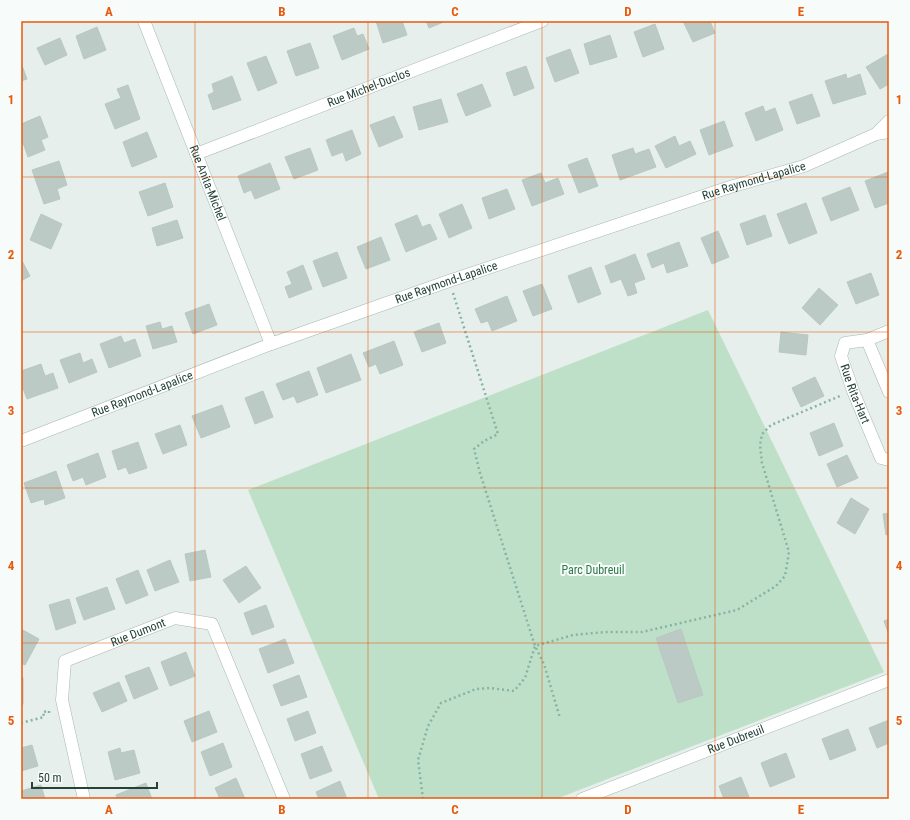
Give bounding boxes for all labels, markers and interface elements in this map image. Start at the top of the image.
text: A [105,4,113,19]
text: B [278,4,286,19]
text: C [451,4,459,19]
text: D [624,4,632,19]
text: E [798,4,805,19]
street label: Rue Michel-Duclos [325,65,412,110]
text: 1 [8,92,14,107]
text: 1 [896,92,902,107]
street label: Rue Anita-Michel [187,143,229,223]
street label: Rue Raymond-Lapalice [700,159,808,203]
text: 2 [8,247,15,262]
text: 2 [896,247,903,262]
street label: Rue Raymond-Lapalice [393,258,500,306]
street label: Rue Rita-Hart [837,362,873,426]
street label: Rue Raymond-Lapalice [90,368,195,420]
text: 3 [8,403,14,418]
text: 3 [896,403,902,418]
text: 4 [8,558,15,573]
text: 4 [896,558,903,573]
park label: Parc Dubreuil [561,563,625,577]
street label: Rue Dumont [109,615,168,649]
text: 5 [8,713,15,728]
text: 5 [896,713,903,728]
street label: Rue Dubreuil [705,722,766,757]
scale bar [32,764,157,790]
text: 50 m [38,771,62,785]
text: A [105,802,113,817]
text: B [278,802,286,817]
text: C [451,802,459,817]
text: D [624,802,632,817]
text: E [798,802,805,817]

